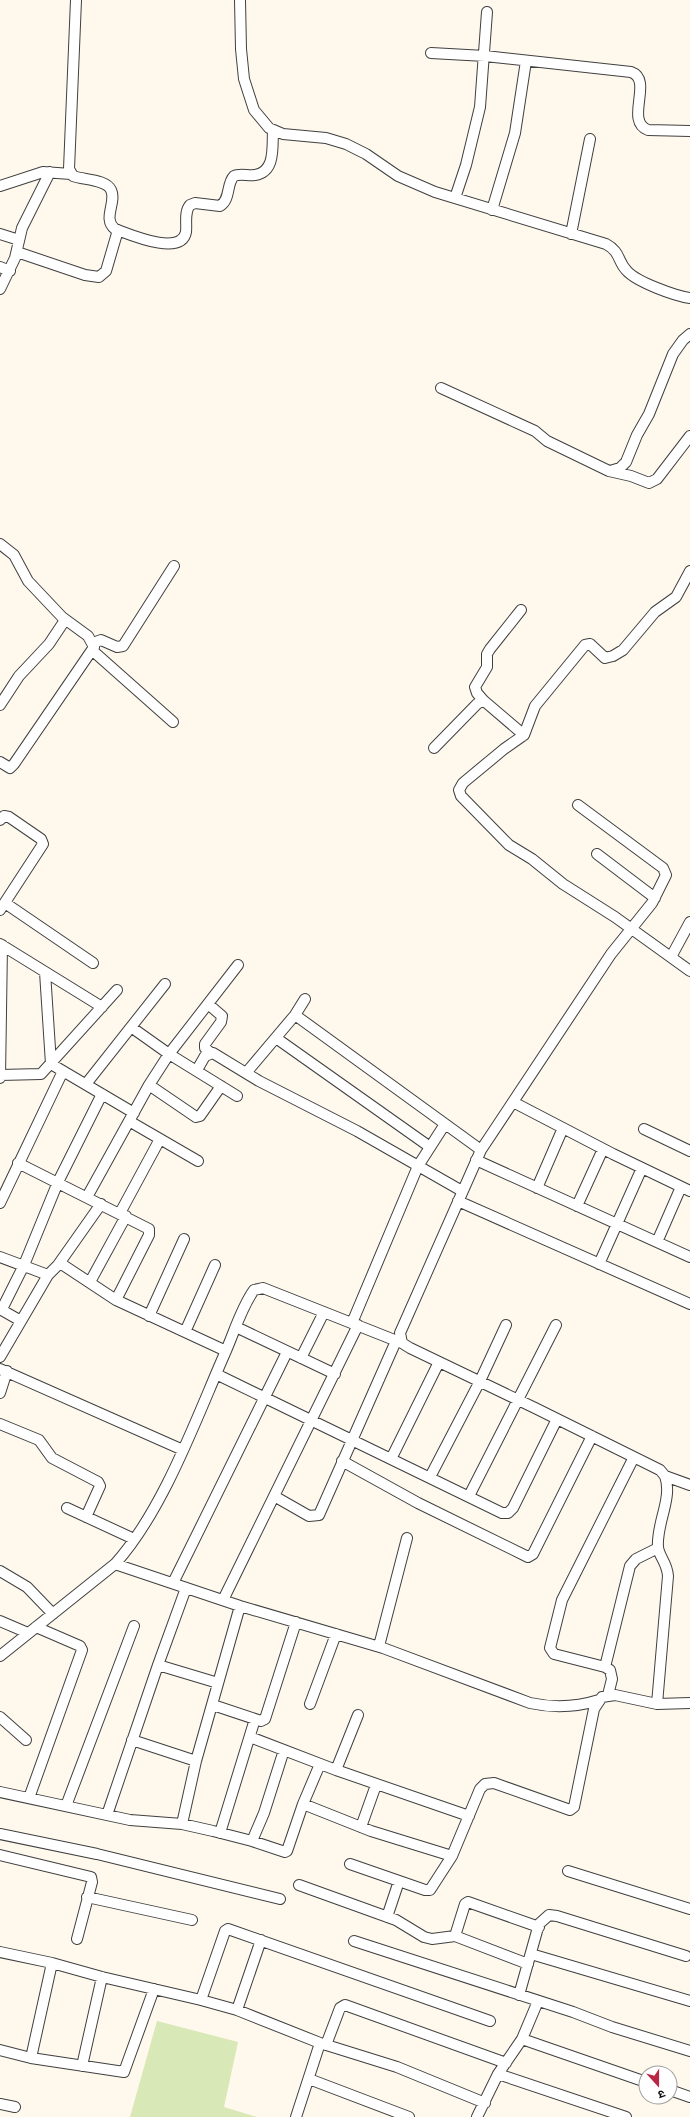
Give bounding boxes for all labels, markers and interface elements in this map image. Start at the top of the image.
north arrow [638,2065,678,2105]
text: उ [656,2087,667,2102]

